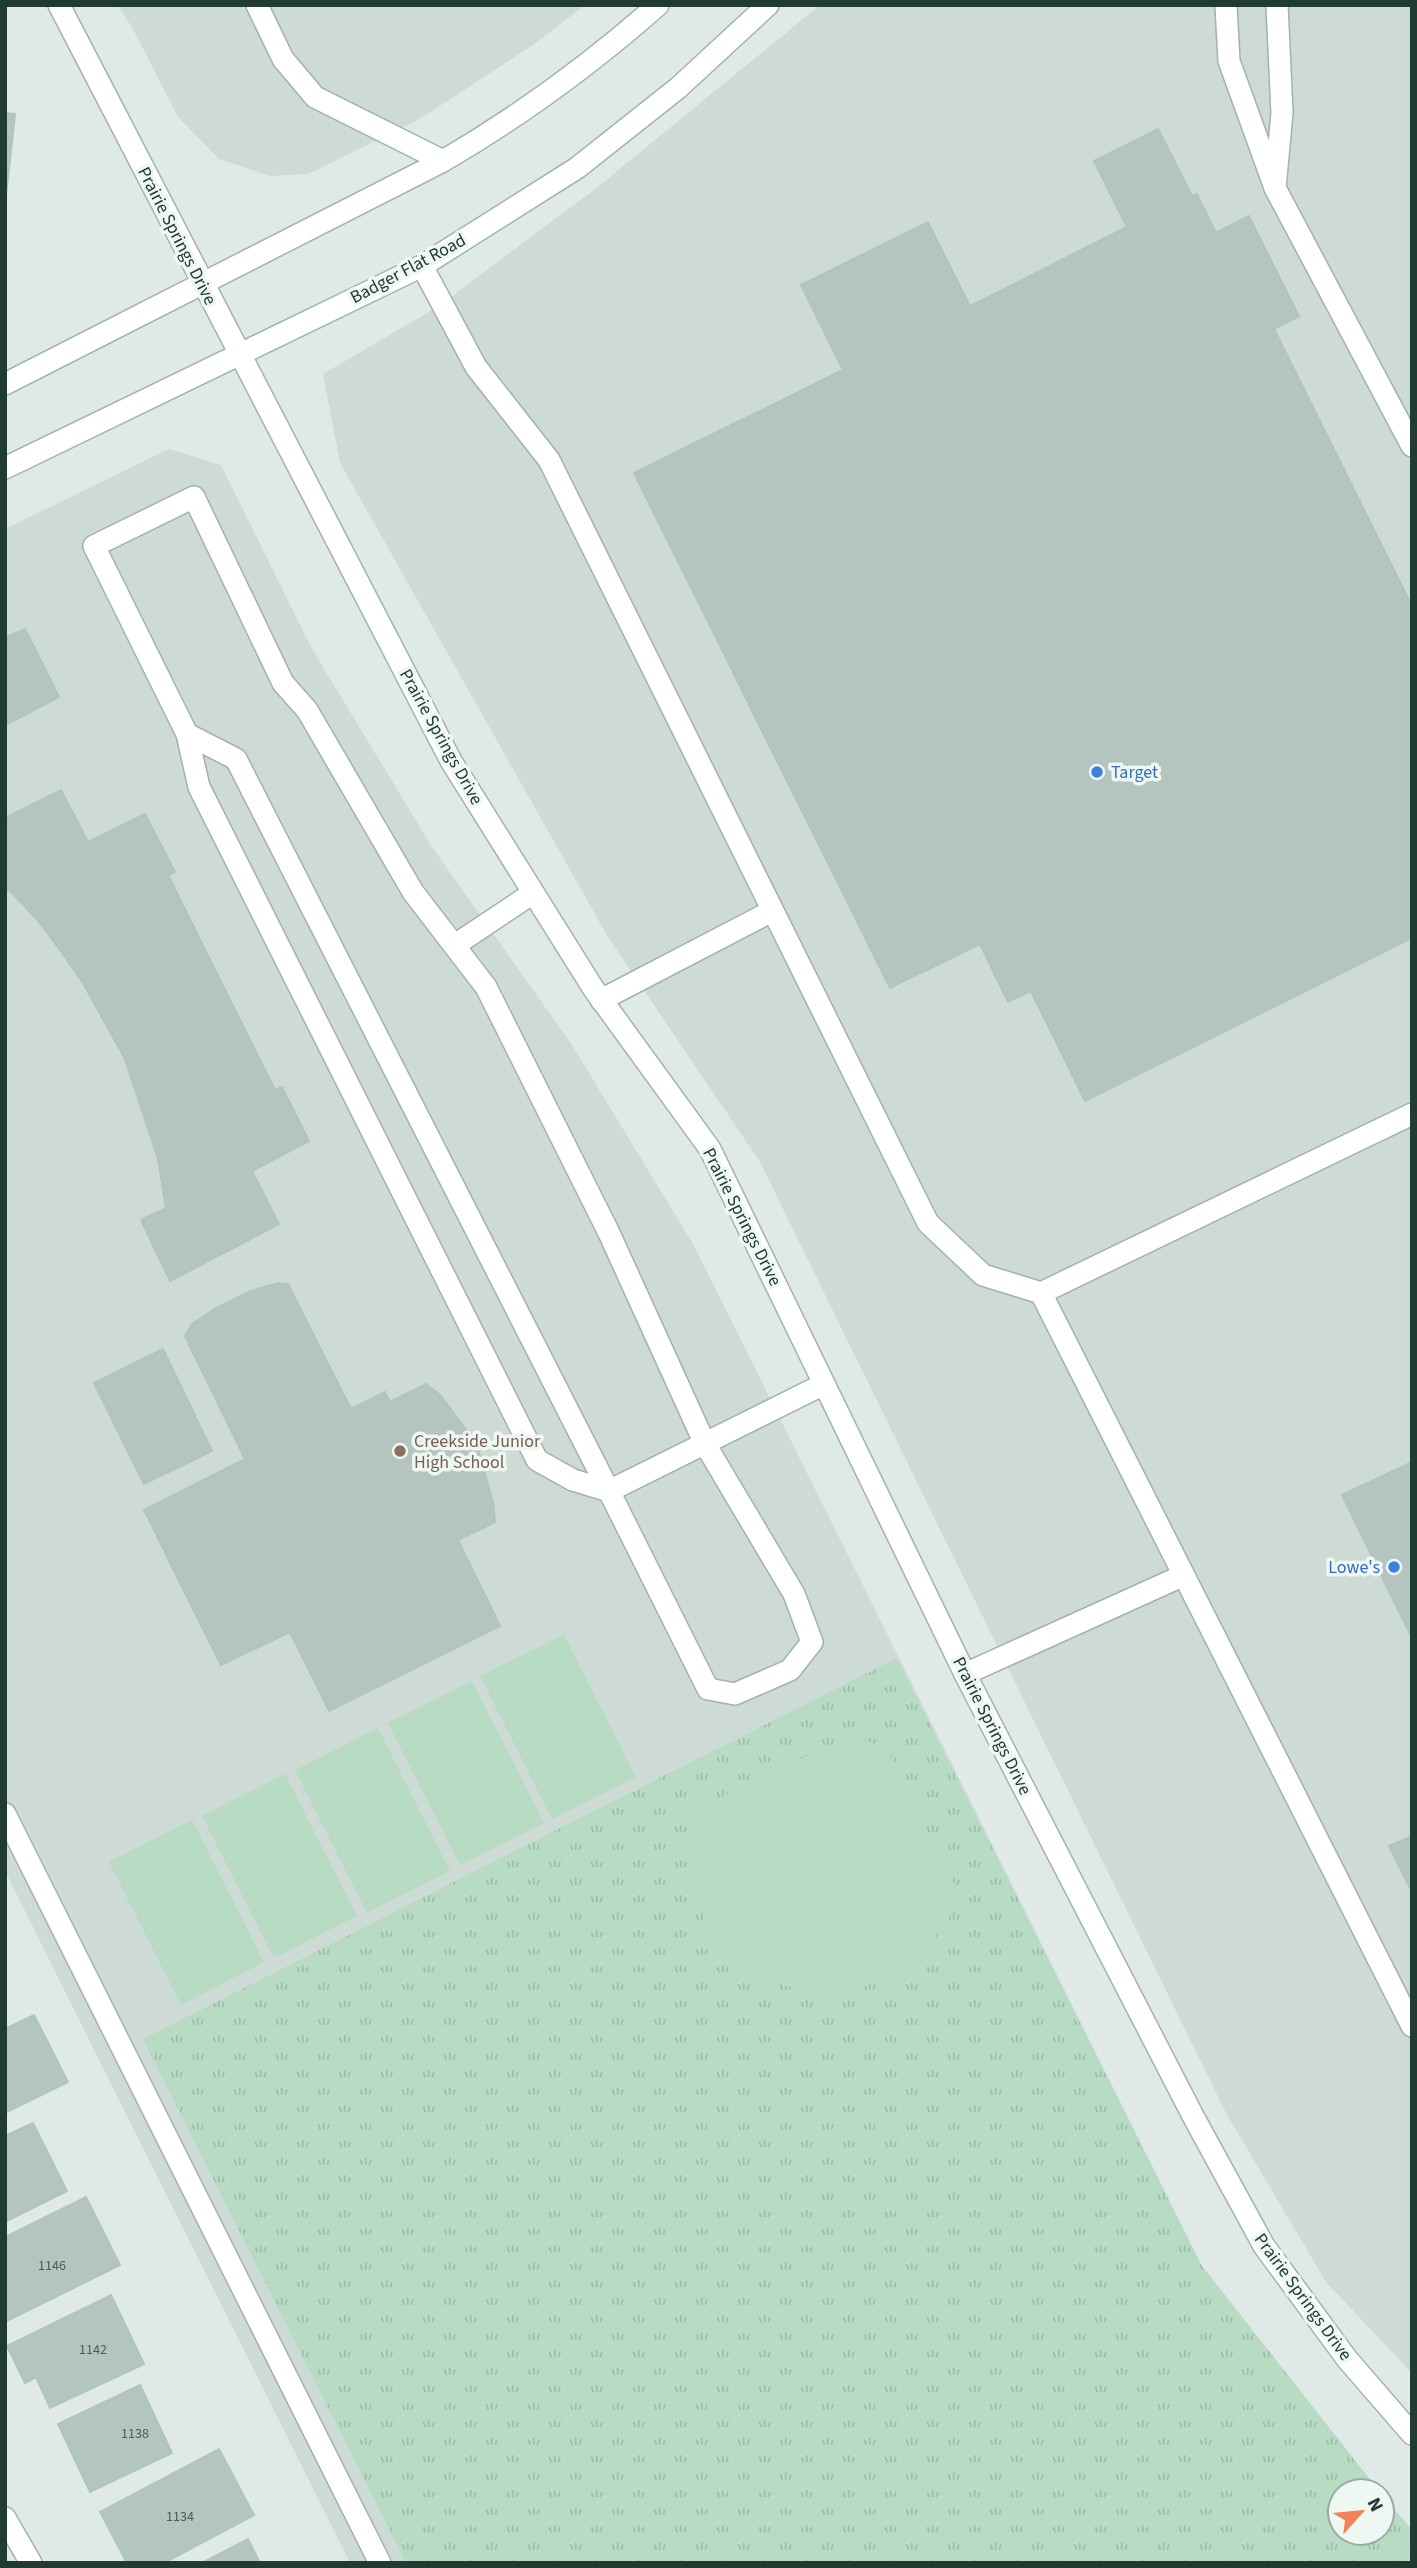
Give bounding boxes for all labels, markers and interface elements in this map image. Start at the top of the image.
street label: Prairie Springs Drive [131,163,223,309]
street label: Badger Flat Road [346,228,470,310]
street label: Prairie Springs Drive [393,664,489,810]
place label: Target [1111,760,1158,785]
marker: Target [1089,764,1105,780]
street label: Prairie Springs Drive [696,1144,788,1290]
place label: Creekside Junior High School [414,1429,541,1475]
marker: Creekside Junior High School [392,1443,408,1459]
place label: Lowe's [1328,1555,1380,1580]
marker: Lowe's [1386,1559,1402,1575]
street label: Prairie Springs Drive [946,1653,1038,1799]
street label: Prairie Springs Drive [1248,2228,1358,2366]
house number: 1146 [38,2256,66,2276]
house number: 1142 [79,2340,107,2360]
house number: 1138 [121,2424,149,2444]
north arrow [1326,2477,1396,2547]
text: N [1360,2493,1390,2517]
house number: 1134 [166,2507,194,2527]

